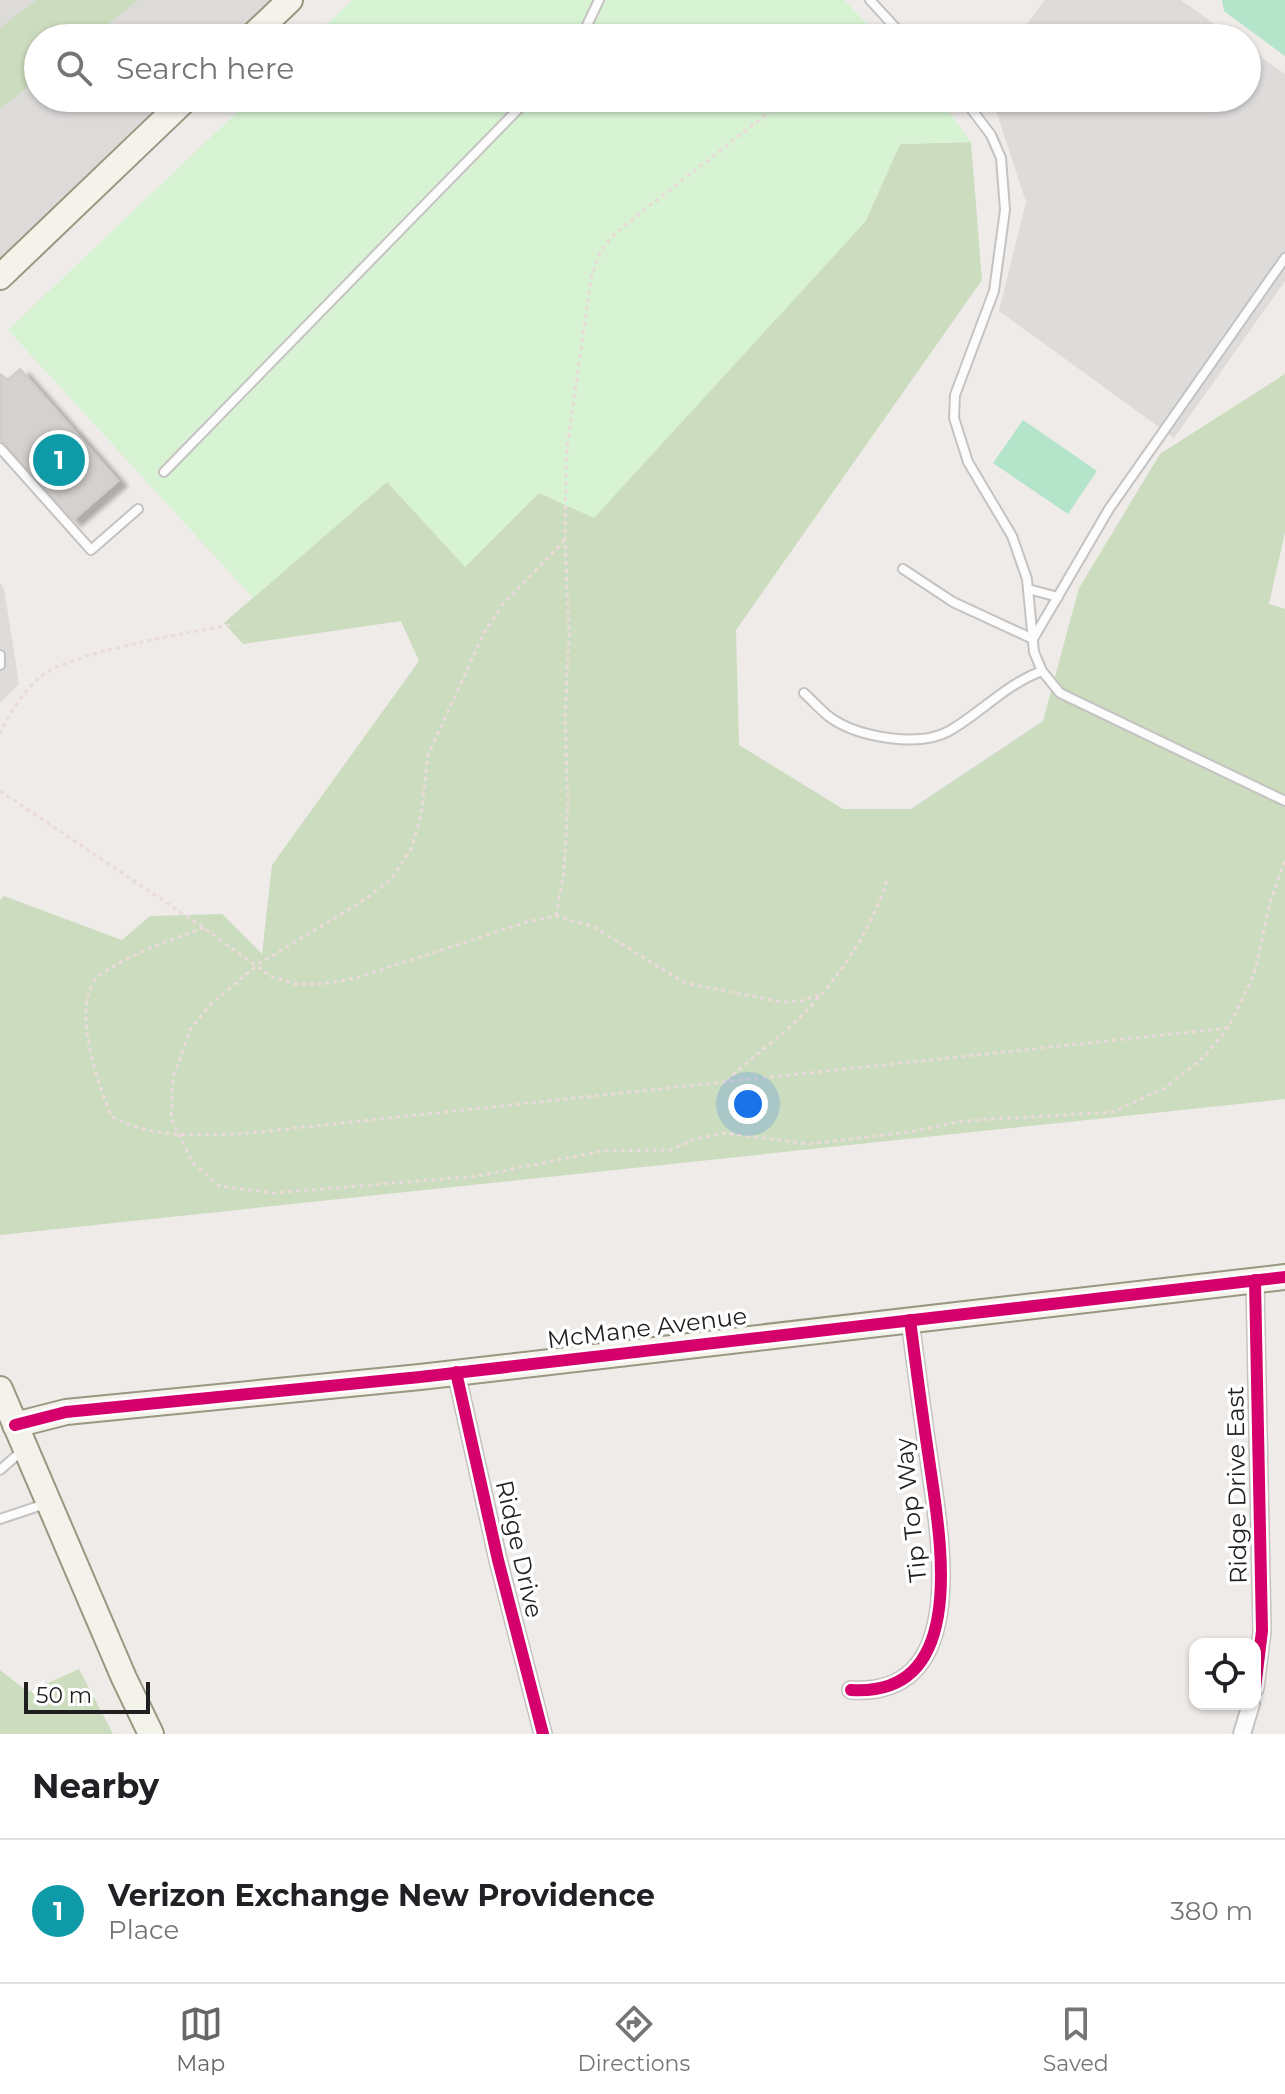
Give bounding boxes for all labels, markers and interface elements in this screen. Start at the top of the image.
search box [24,24,1261,112]
icon: search [52,46,96,90]
text: Search here [116,50,294,87]
pin: 1 [33,430,85,490]
your location [728,1084,768,1124]
street label: McMane Avenue [545,1301,749,1354]
street label: Ridge Drive East [1220,1386,1253,1584]
street label: Tip Top Way [889,1436,932,1584]
street label: Ridge Drive [490,1477,549,1620]
map controls [1189,1638,1261,1710]
button: locate [1189,1638,1261,1710]
scale bar [24,1678,150,1714]
text: 50 m [36,1682,92,1709]
text: Nearby [32,1765,159,1807]
text: Verizon Exchange New Providence [108,1877,655,1914]
text: 1 [53,1895,63,1927]
text: 380 m [1170,1895,1253,1927]
text: Place [108,1914,179,1946]
tab: Map [176,2002,225,2077]
tab: Directions [578,2002,690,2077]
tab: Saved [1043,2002,1109,2077]

